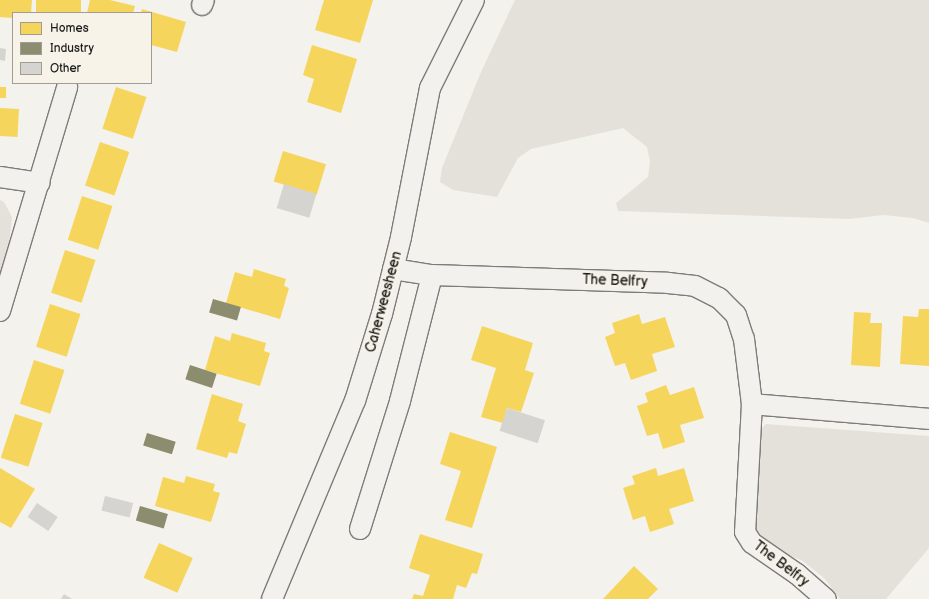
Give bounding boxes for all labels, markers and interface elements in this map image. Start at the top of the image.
legend [12,12,152,84]
text: Homes [50,21,89,36]
text: Industry [50,41,94,56]
text: Other [50,61,81,76]
street label: Caherweesheen [362,250,406,354]
street label: The Belfry [582,271,648,291]
street label: The Belfry [750,538,812,590]

